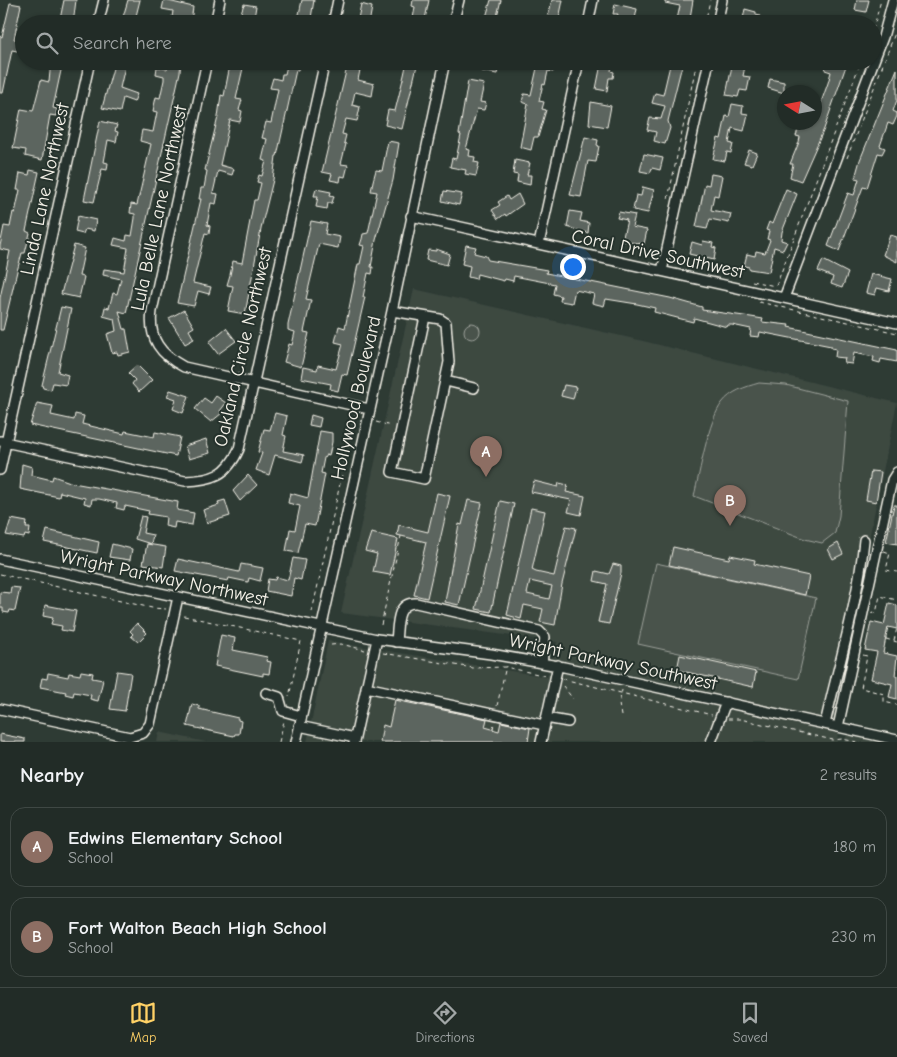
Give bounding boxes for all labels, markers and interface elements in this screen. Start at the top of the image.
search box [15,15,882,70]
icon: search [33,29,61,57]
text: Search here [73,32,172,54]
north arrow [777,85,822,130]
street label: Linda Lane Northwest [16,100,74,277]
street label: Lula Belle Lane Northwest [126,103,192,313]
street label: Coral Drive Southwest [570,225,747,283]
street label: Oakland Circle Northwest [209,245,277,449]
your location [560,254,586,280]
street label: Hollywood Boulevard [326,314,386,482]
pin: A [470,436,502,477]
pin: B [714,485,746,526]
street label: Wright Parkway Northwest [58,545,271,611]
street label: Wright Parkway Southwest [507,629,720,695]
text: Nearby [20,763,84,787]
text: 2 results [820,766,877,784]
text: Edwins Elementary School [68,827,283,849]
text: A [33,838,41,856]
text: 180 m [833,838,876,856]
text: School [68,849,114,867]
text: Fort Walton Beach High School [68,917,327,939]
text: B [32,928,42,946]
text: 230 m [831,928,876,946]
text: School [68,939,114,957]
tab: Map [129,999,157,1046]
tab: Directions [415,999,475,1046]
tab: Saved [733,999,768,1046]

